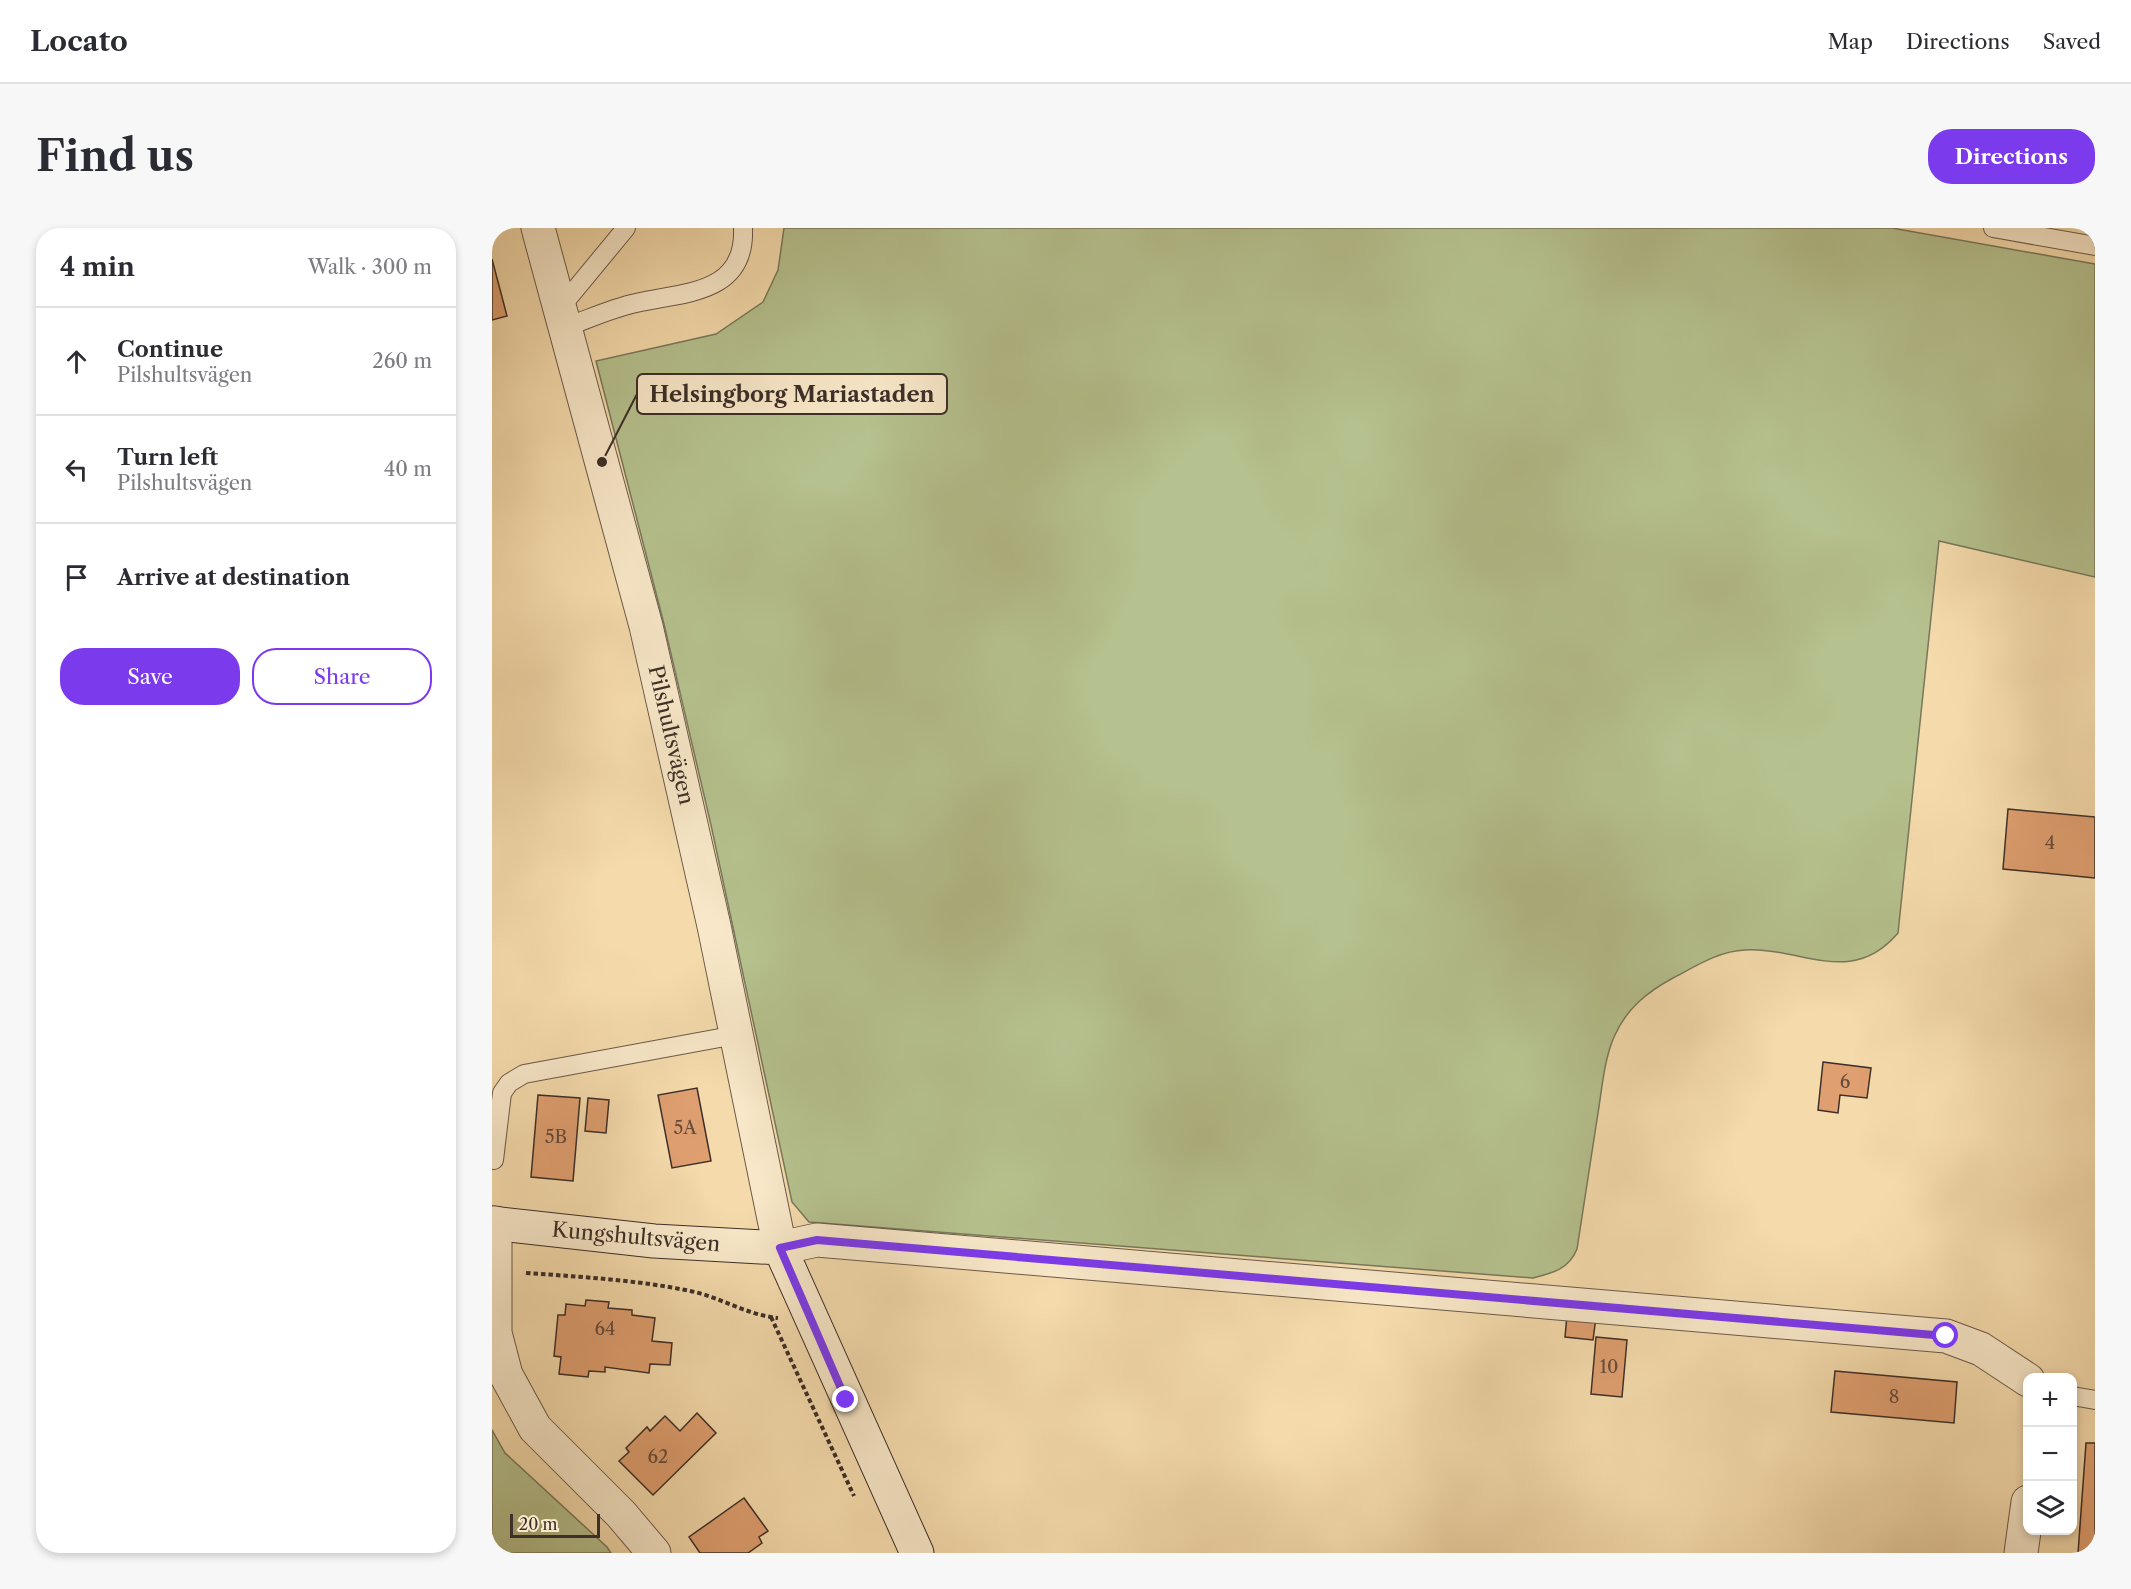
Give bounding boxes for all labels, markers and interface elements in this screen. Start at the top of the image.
text: Locato [30,24,128,58]
text: Map [1828,29,1873,54]
text: Directions [1906,29,2010,54]
text: Saved [2043,29,2101,54]
button: Directions [1928,129,2095,184]
text: Find us [36,130,194,182]
text: 4 min [60,251,135,283]
text: Walk · 300 m [308,255,432,279]
text: Continue [117,336,223,363]
icon: ahead [60,345,93,378]
text: 260 m [372,349,432,373]
text: Pilshultsvägen [117,363,252,387]
callout: Helsingborg Mariastaden [637,374,947,414]
text: Helsingborg Mariastaden [649,381,935,408]
text: Turn left [117,444,218,471]
icon: left [60,453,93,486]
text: 40 m [384,457,432,481]
text: Pilshultsvägen [117,471,252,495]
icon: arrive [60,561,93,594]
text: Arrive at destination [117,564,350,591]
button: Save [60,648,240,705]
button: Share [252,648,432,705]
street label: Pilshultsvägen [643,663,700,807]
house number: 4 [2045,832,2055,854]
house number: 6 [1840,1071,1850,1093]
house number: 5A [673,1117,697,1139]
house number: 5B [545,1126,567,1148]
street label: Kungshultsvägen [551,1217,721,1256]
house number: 64 [595,1318,615,1340]
route start [1932,1322,1958,1348]
house number: 10 [1600,1356,1618,1378]
map controls [2023,1373,2077,1535]
button: + [2023,1373,2077,1427]
route end [832,1386,858,1412]
house number: 8 [1889,1386,1899,1408]
button: − [2023,1427,2077,1481]
house number: 62 [648,1446,668,1468]
button: layers [2023,1481,2077,1535]
scale bar [510,1511,600,1538]
text: 20 m [519,1514,558,1534]

